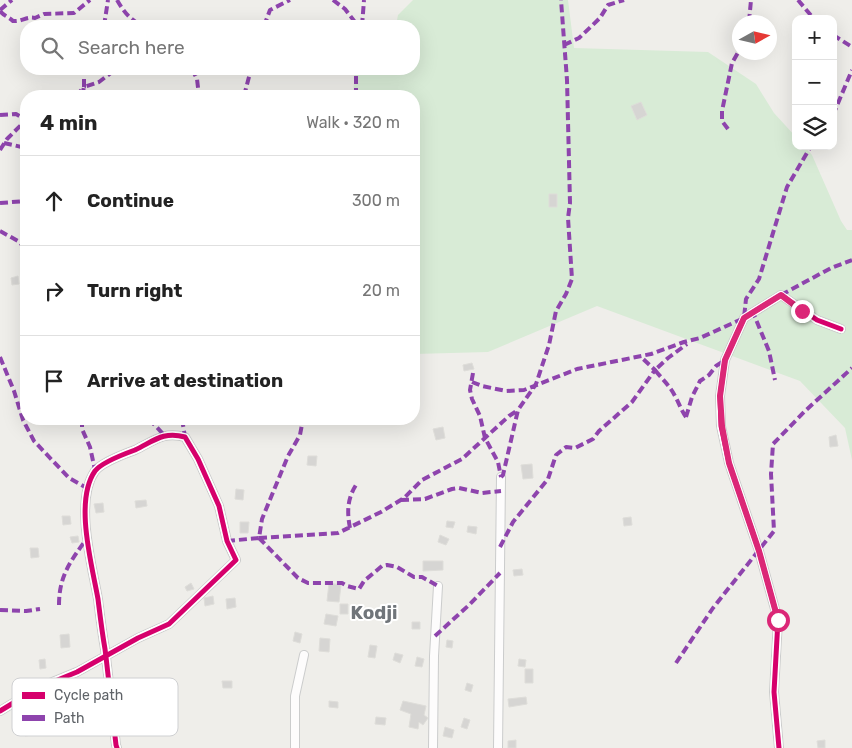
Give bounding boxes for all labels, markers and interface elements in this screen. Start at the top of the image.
north arrow [732,15,777,60]
map controls [792,15,837,150]
button: + [792,15,837,60]
search box [20,20,420,75]
icon: search [38,34,66,62]
text: Search here [78,36,185,59]
button: − [792,60,837,105]
button: layers [792,105,837,150]
text: 4 min [40,110,98,135]
text: Walk · 320 m [306,113,400,132]
icon: ahead [40,187,68,215]
text: Continue [87,189,174,212]
text: 300 m [352,191,400,210]
icon: right [40,277,68,305]
text: Turn right [87,279,182,302]
text: 20 m [362,281,400,300]
route end [791,300,814,323]
icon: arrive [40,367,68,395]
text: Arrive at destination [87,369,283,392]
district label: Kodji [351,601,397,624]
route start [767,609,790,632]
legend [12,678,178,736]
text: Cycle path [54,687,123,704]
text: Path [54,710,85,727]

